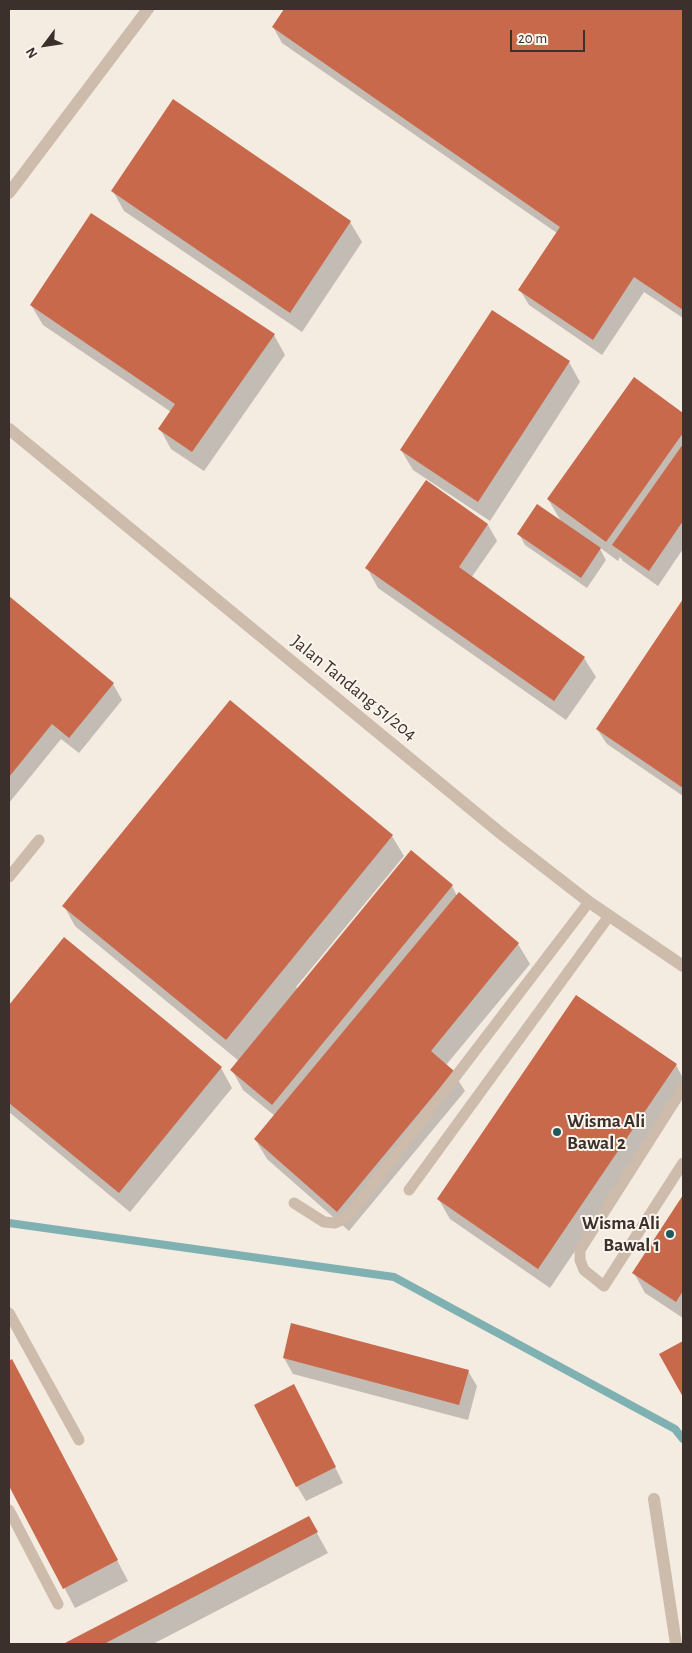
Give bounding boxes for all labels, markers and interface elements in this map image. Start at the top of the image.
north arrow [20,20,70,70]
scale bar [512,20,587,52]
text: 20 m [518,31,547,46]
text: N [24,45,41,61]
street label: Jalan Tandang 51/204 [286,630,422,746]
place label: Wisma Ali Bawal 2 [567,1110,645,1154]
marker: Wisma Ali Bawal 2 [551,1126,563,1138]
place label: Wisma Ali Bawal 1 [582,1212,660,1256]
marker: Wisma Ali Bawal 1 [664,1228,676,1240]

